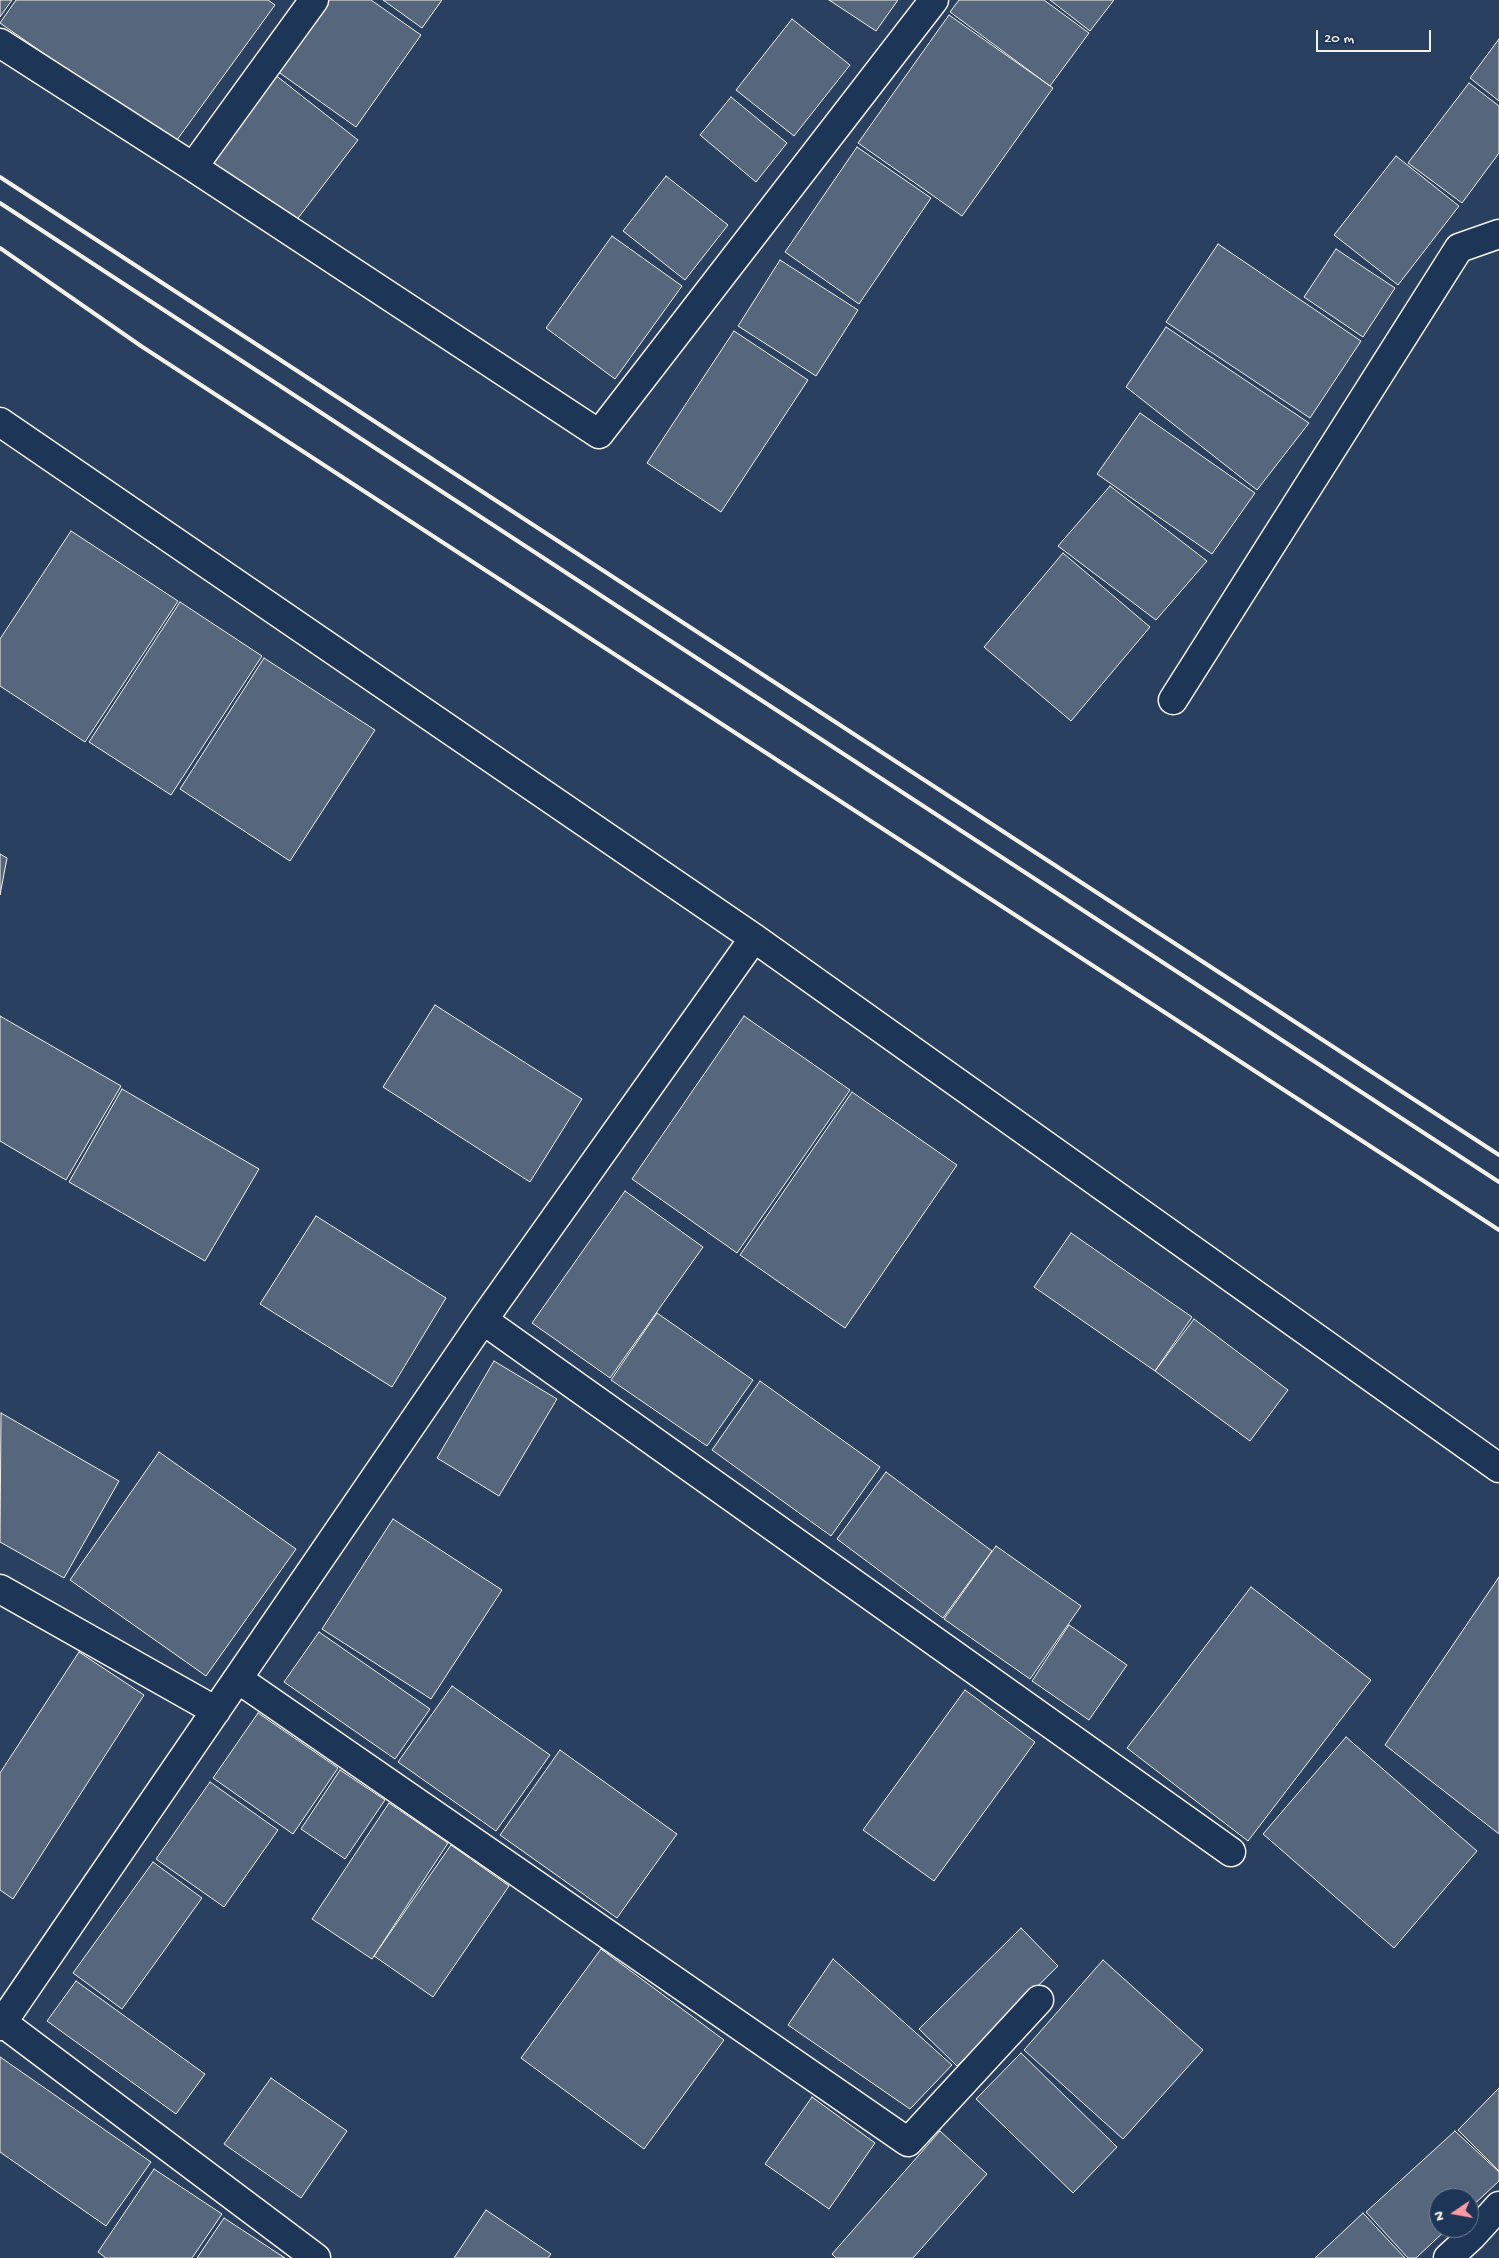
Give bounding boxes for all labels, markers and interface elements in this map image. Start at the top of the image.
scale bar [1319,20,1434,52]
text: 20 m [1324,30,1354,48]
north arrow [1429,2188,1479,2238]
text: N [1431,2210,1449,2222]

